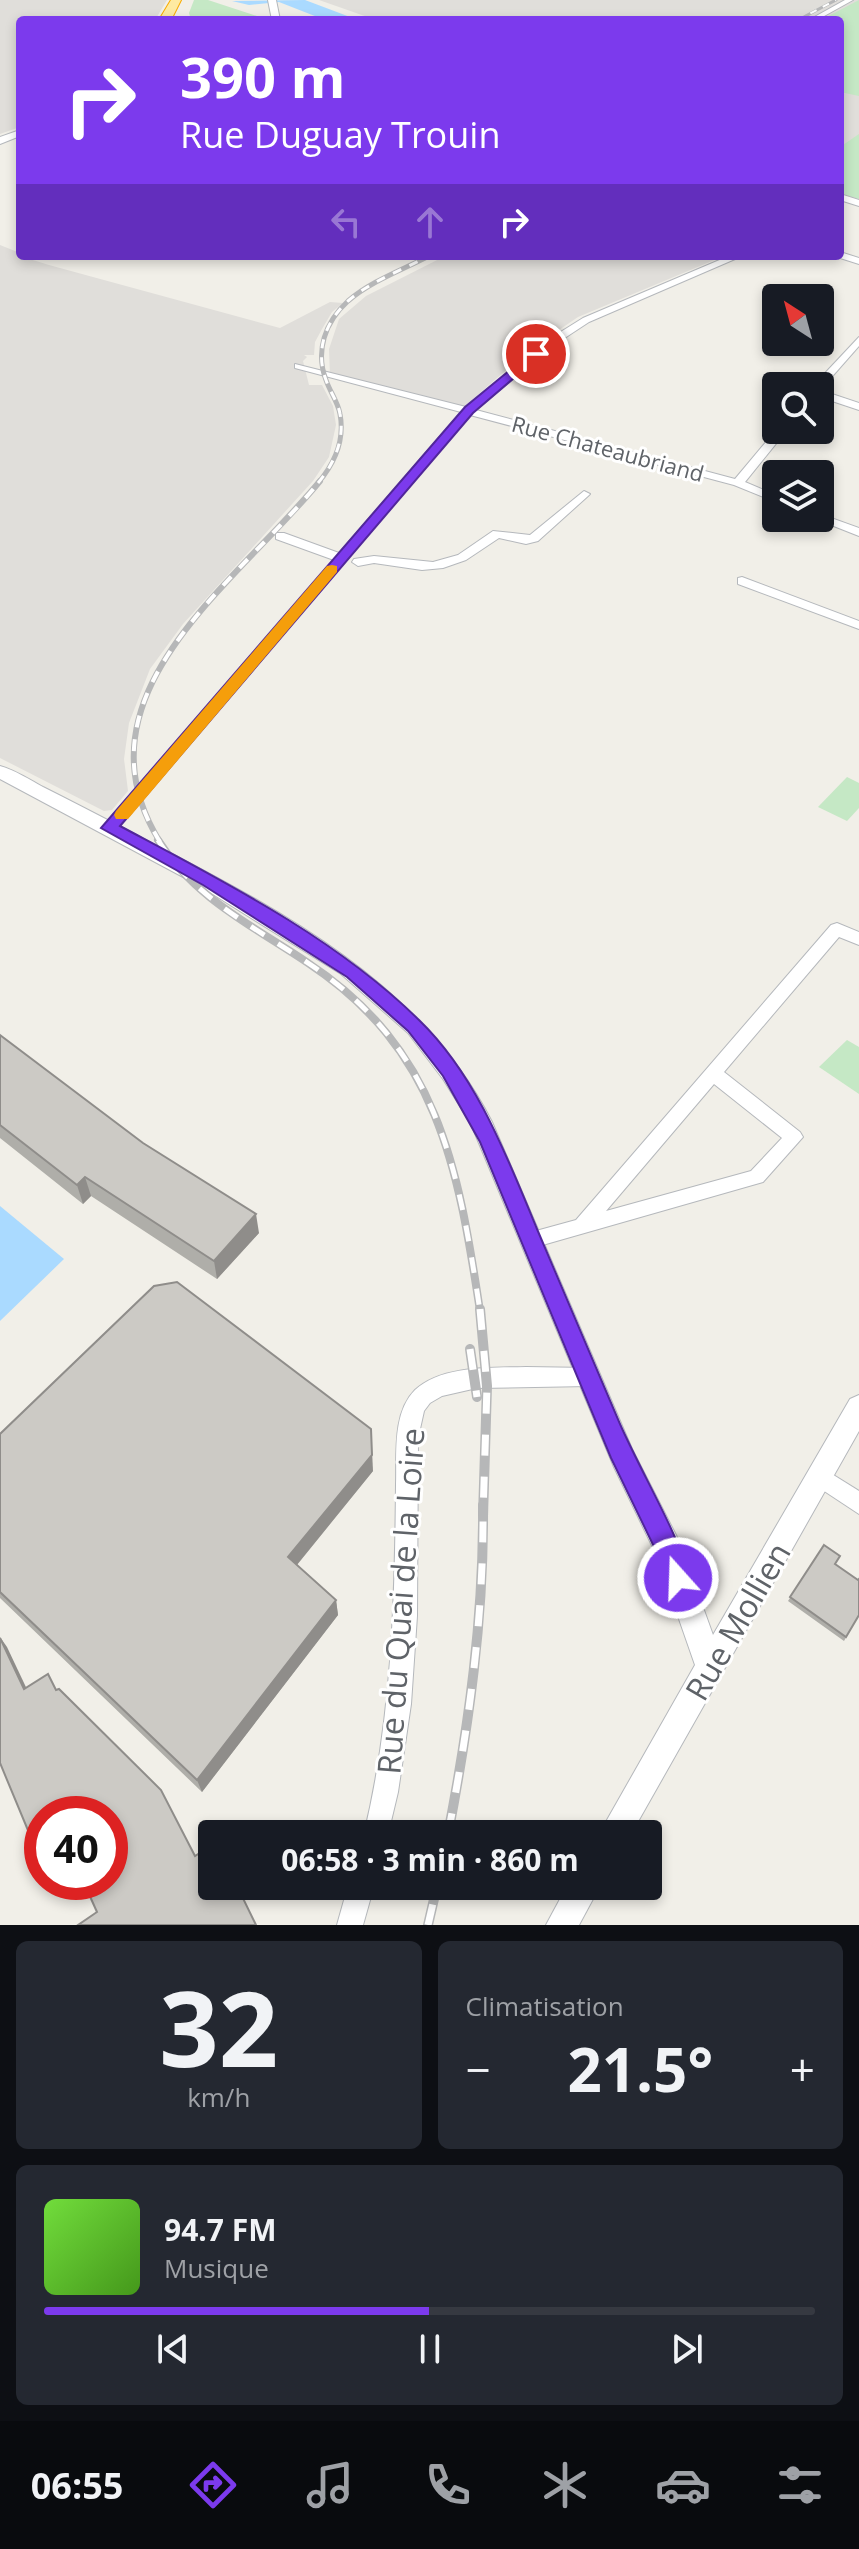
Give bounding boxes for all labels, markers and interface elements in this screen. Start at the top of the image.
text: 390 m [180,38,346,114]
icon: right [48,48,152,152]
text: Rue Duguay Trouin [180,110,501,159]
icon: left [324,200,368,244]
icon: ahead [408,200,452,244]
icon: right [492,200,536,244]
north arrow [762,284,834,356]
map controls [762,284,834,532]
pin [502,320,570,388]
icon: arrive [514,332,558,376]
button: search [762,372,834,444]
street label: Rue Chateaubriand [509,408,707,488]
button: layers [762,460,834,532]
street label: Rue du Quai de la Loire [366,1426,434,1776]
street label: Rue Mollien [675,1534,799,1708]
position arrow [636,1536,720,1620]
speed limit sign: 40 [24,1796,128,1900]
text: 06:58 · 3 min · 860 m [281,1839,579,1880]
text: 32 [159,1956,278,2097]
text: Climatisation [466,1988,624,2024]
text: 21.5° [567,2028,713,2110]
text: − [466,2039,491,2099]
text: + [790,2039,815,2099]
text: km/h [187,2079,250,2115]
text: 94.7 FM [164,2209,277,2250]
text: Musique [164,2250,269,2286]
icon: previous [151,2327,195,2371]
icon: pause [408,2327,452,2371]
icon: next [665,2327,709,2371]
icon: directions [185,2457,241,2513]
icon: music [302,2457,358,2513]
icon: phone [420,2457,476,2513]
icon: climate [537,2457,593,2513]
icon: car [655,2457,711,2513]
icon: filters [772,2457,828,2513]
text: 06:55 [31,2461,123,2510]

